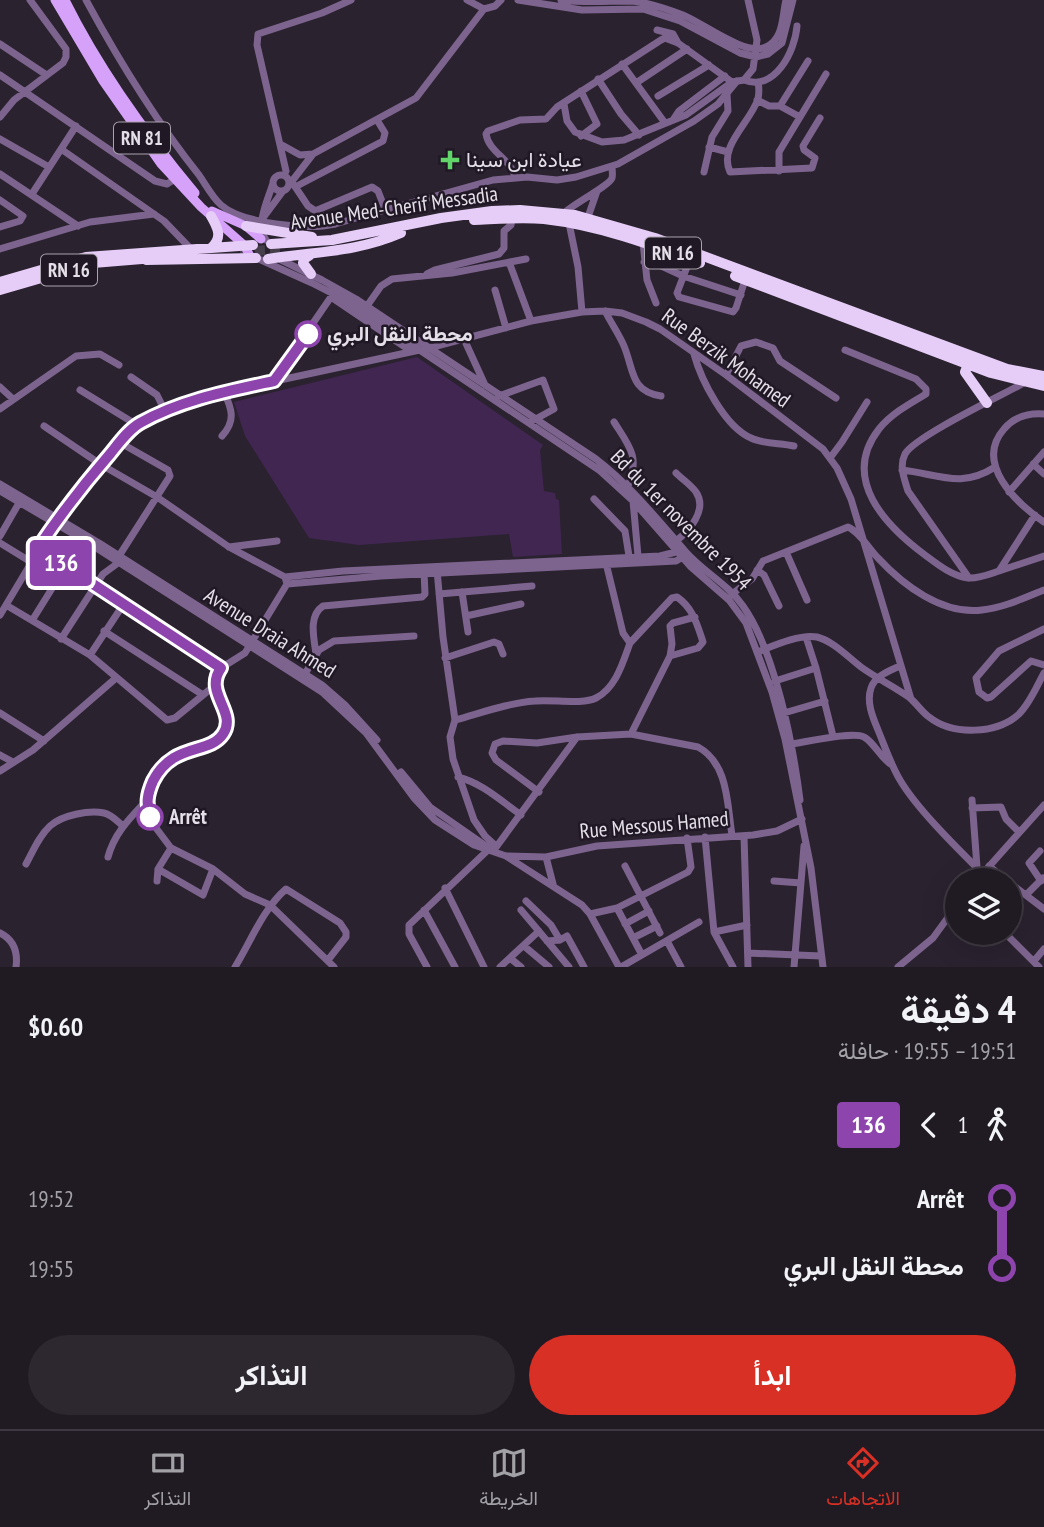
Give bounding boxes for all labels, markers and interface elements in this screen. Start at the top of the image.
road number: RN 81 [114,122,170,154]
place label: عيادة ابن سينا [466,146,582,173]
marker: عيادة ابن سينا [440,150,460,170]
street label: Avenue Med-Cherif Messadia [288,180,499,235]
road number: RN 16 [645,238,701,268]
road number: RN 16 [41,254,97,286]
street label: Rue Berzik Mohamed [657,302,796,413]
place label: محطة النقل البري [327,320,473,351]
marker: محطة النقل البري [295,321,321,347]
street label: Bd du 1er novembre 1954 [605,443,758,596]
line badge: 136 [21,540,101,586]
text: 136 [44,547,78,578]
street label: Avenue Draia Ahmed [199,581,341,684]
place label: Arrêt [168,803,207,830]
marker: Arrêt [137,804,163,830]
street label: Rue Messous Hamed [578,805,730,844]
map controls [945,868,1022,945]
button: layers [945,868,1022,945]
text: 4 دقيقة [900,984,1016,1033]
text: $0.60 [28,1010,83,1043]
text: 19:51 – 19:55 · حافلة [838,1036,1016,1065]
icon: back [910,1106,948,1144]
icon: walk [978,1106,1016,1144]
text: 136 [851,1109,886,1140]
text: 1 [958,1110,968,1139]
text: Arrêt [917,1182,964,1215]
text: 19:52 [28,1184,74,1213]
text: محطة النقل البري [784,1249,964,1282]
text: 19:55 [28,1254,74,1283]
button: التذاكر [28,1335,515,1415]
button: ابدأ [529,1335,1016,1415]
tab: التذاكر [144,1444,191,1515]
tab: الخريطة [479,1444,538,1515]
tab: الاتجاهات [826,1444,900,1515]

